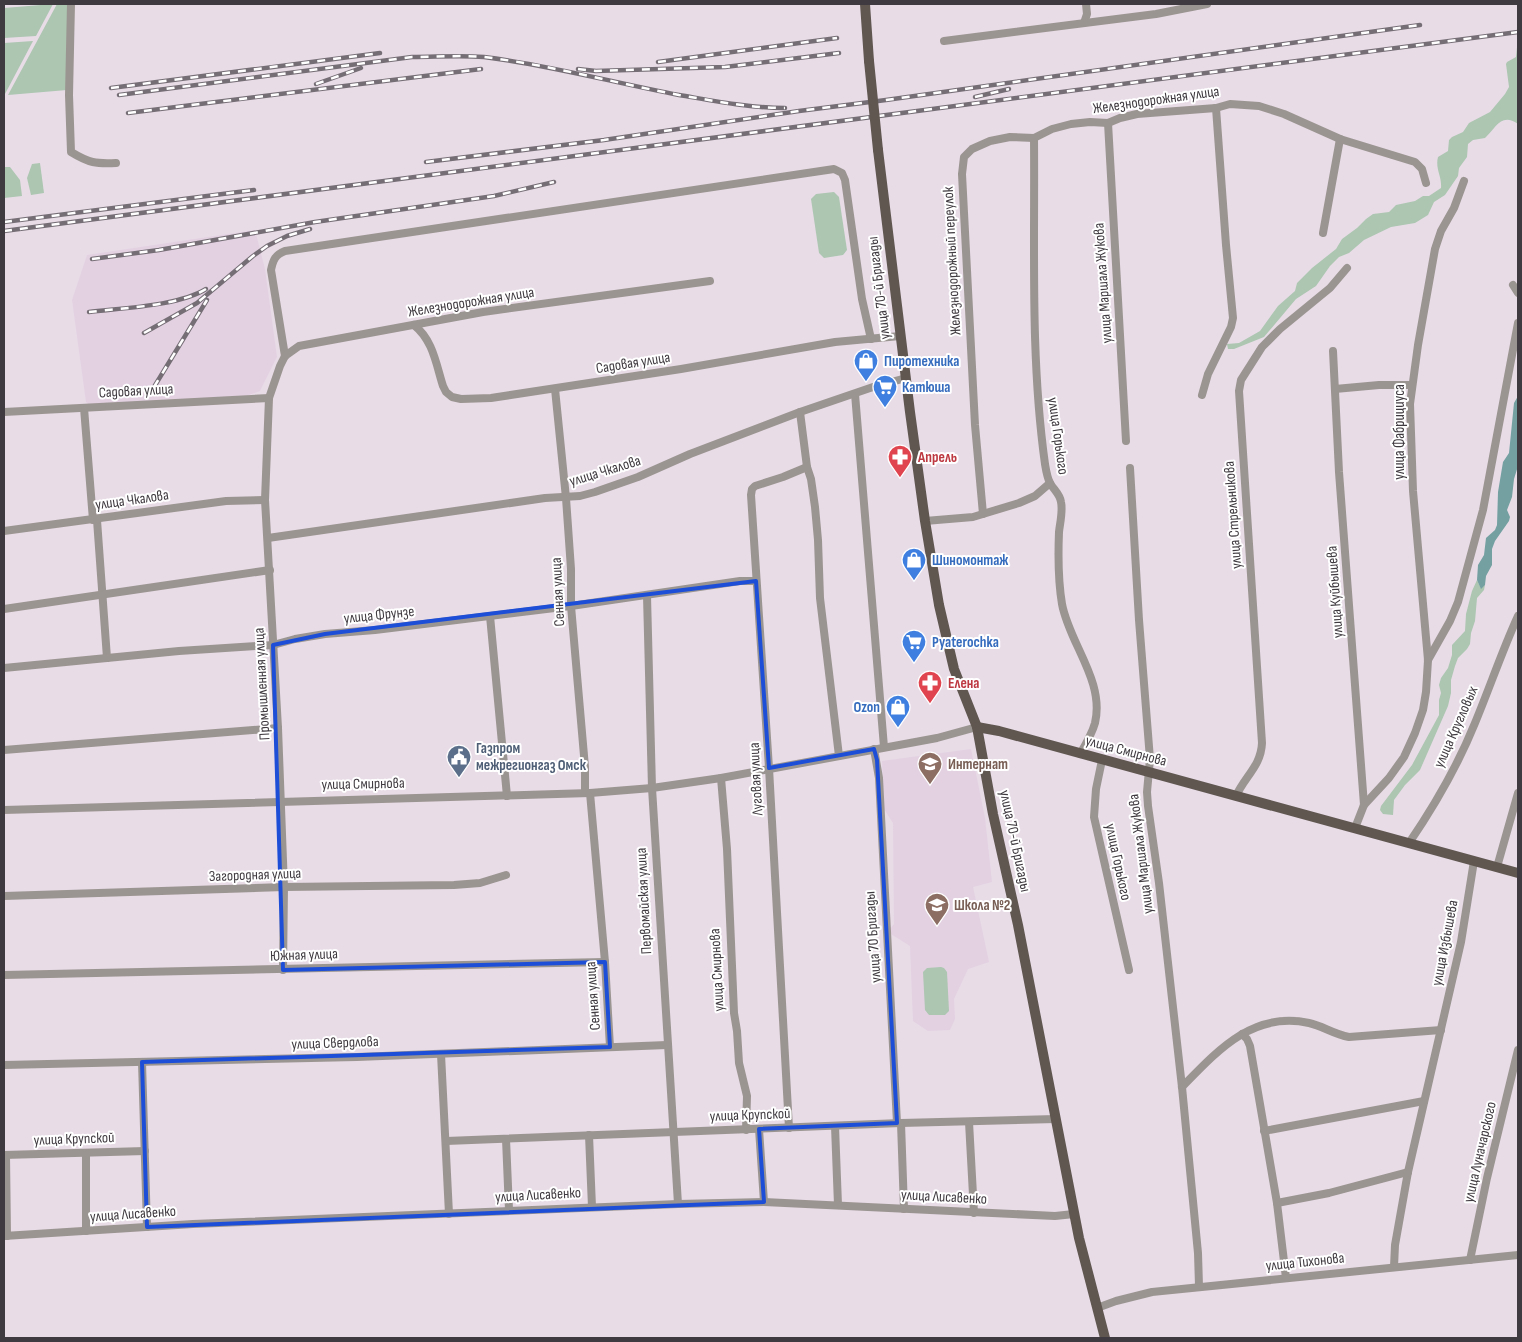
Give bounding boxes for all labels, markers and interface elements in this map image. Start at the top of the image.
street label: Железнодорожная улица [1092,82,1221,118]
street label: Железнодорожный переулок [939,186,965,336]
street label: улица Маршала Жукова [1089,222,1117,344]
street label: улица 70-й Бригады [863,235,895,341]
street label: Железнодорожная улица [407,283,536,321]
street label: Садовая улица [595,348,672,378]
shop icon: Пиротехника [853,348,879,382]
place label: Пиротехника [884,352,959,371]
supermarket icon: Катюша [872,374,898,408]
place label: Катюша [902,378,950,397]
street label: Садовая улица [98,380,174,402]
street label: улица Фабрициуса [1390,384,1409,480]
street label: улица Горького [1043,396,1073,476]
pharmacy icon: Апрель [887,444,913,478]
place label: Апрель [917,448,957,467]
street label: улица Чкалова [567,451,643,491]
street label: улица Стрельникова [1220,460,1246,570]
street label: улица Чкалова [94,485,170,515]
street label: улица Куйбышева [1322,545,1348,639]
shop icon: Шиномонтаж [901,547,927,581]
place label: Шиномонтаж [932,551,1009,570]
street label: Сенная улица [547,557,569,627]
street label: улица Фрунзе [343,602,415,628]
street label: Промышленная улица [250,627,274,741]
supermarket icon: Pyaterochka [901,629,927,663]
place label: Pyaterochka [932,633,999,652]
pharmacy icon: Елена [917,670,943,704]
place label: Елена [948,674,979,693]
street label: улица Кругловых [1430,683,1483,771]
shop icon: Ozon [885,694,911,728]
place label: Ozon [853,698,880,717]
street label: улица Смирнова [1083,731,1169,771]
place label: Газпром межрегионгаз Омск [476,739,587,775]
street label: Луговая улица [745,742,767,817]
public building icon: Газпром межрегионгаз Омск [446,744,472,778]
school or university icon: Интернат [917,751,943,785]
place label: Интернат [948,755,1008,774]
street label: улица Смирнова [321,774,405,794]
street label: улица 70-й Бригады [995,788,1035,894]
street label: улица Маршала Жукова [1124,793,1158,915]
street label: улица Горького [1101,822,1135,902]
street label: Первомайская улица [632,847,656,955]
street label: Загородная улица [209,864,302,886]
street label: улица 70 Бригады [860,891,886,983]
school or university icon: Школа №2 [924,892,950,926]
place label: Школа №2 [954,896,1010,915]
street label: улица Избышева [1427,898,1463,988]
street label: улица Смирнова [705,928,729,1012]
street label: Южная улица [270,944,338,966]
street label: Сенная улица [581,961,605,1031]
street label: улица Свердлова [291,1032,379,1054]
street label: улица Луначарского [1459,1100,1501,1204]
street label: улица Крупской [709,1104,791,1126]
street label: улица Крупской [33,1128,115,1150]
street label: улица Лисавенко [495,1183,581,1207]
street label: улица Лисавенко [901,1185,987,1209]
street label: улица Лисавенко [89,1202,177,1226]
street label: улица Тихонова [1265,1248,1346,1276]

